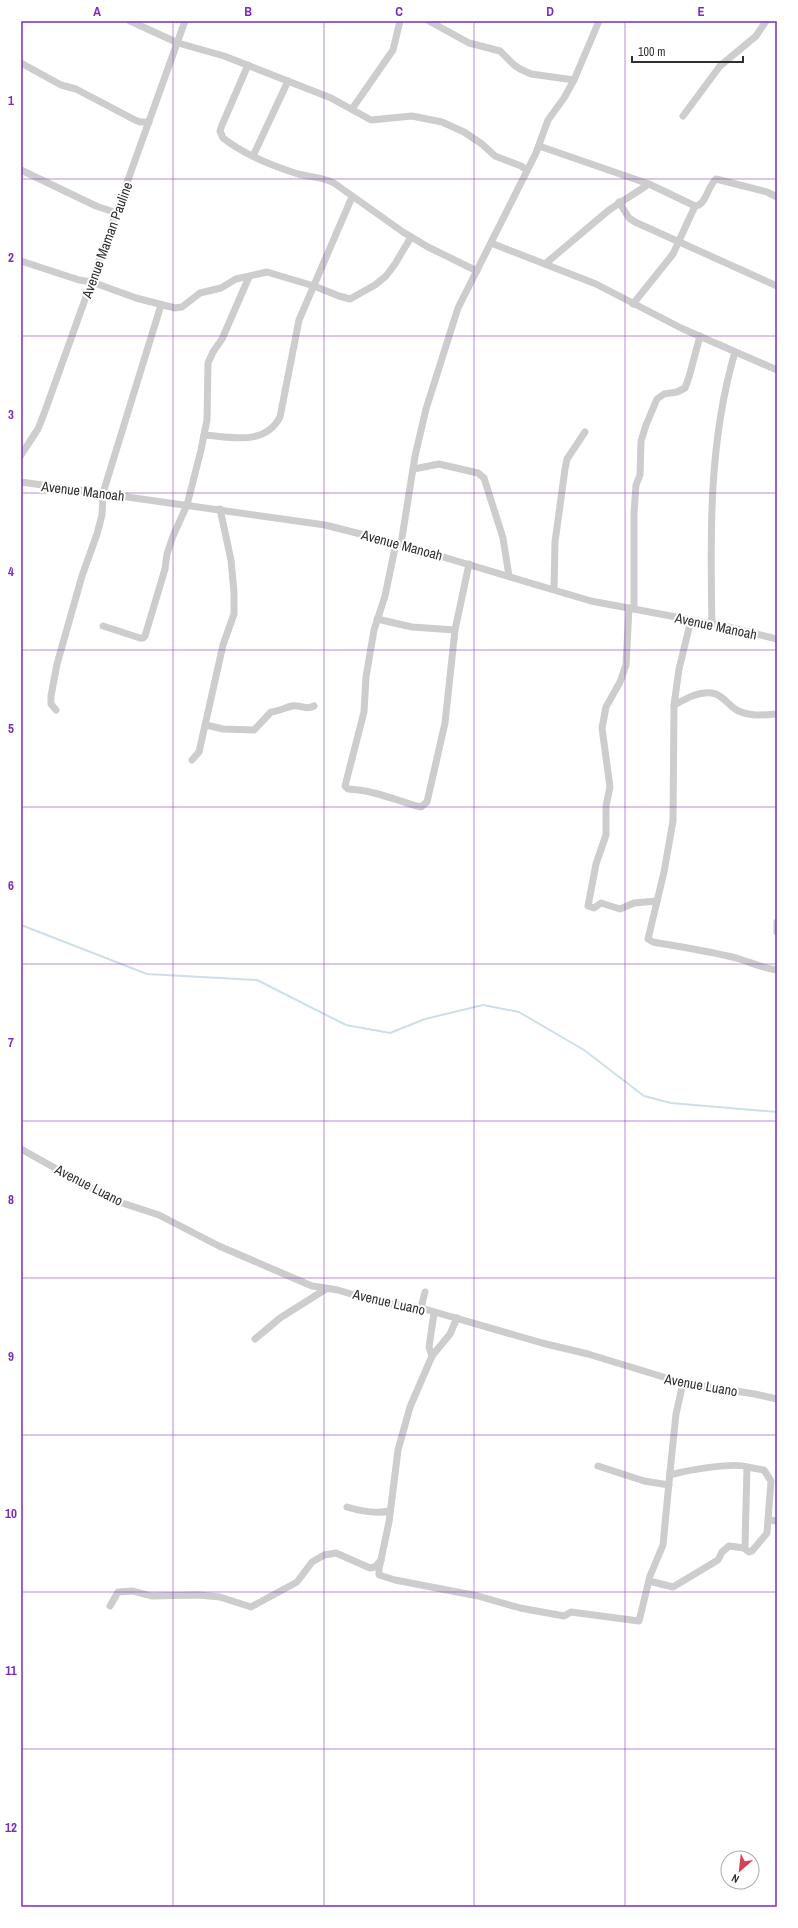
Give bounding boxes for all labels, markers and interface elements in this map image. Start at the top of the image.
text: A [93,3,101,20]
text: B [244,3,252,20]
text: C [395,3,403,20]
text: D [546,3,554,20]
text: E [697,3,705,20]
scale bar [632,38,743,64]
text: 100 m [638,44,665,60]
text: 1 [8,92,14,109]
street label: Avenue Maman Pauline [77,179,136,302]
text: 2 [8,249,14,266]
text: 3 [8,406,14,423]
street label: Avenue Manoah [40,477,125,505]
street label: Avenue Manoah [358,525,445,564]
text: 4 [8,563,14,580]
street label: Avenue Manoah [672,608,759,643]
text: 5 [8,720,14,737]
text: 6 [8,877,14,894]
text: 7 [8,1034,14,1051]
street label: Avenue Luano [51,1160,126,1210]
text: 8 [8,1191,14,1208]
street label: Avenue Luano [350,1285,427,1319]
text: 9 [8,1348,14,1365]
street label: Avenue Luano [662,1370,739,1400]
text: 10 [5,1505,17,1522]
text: 11 [5,1662,17,1679]
text: 12 [5,1819,17,1836]
north arrow [720,1850,760,1890]
text: N [729,1871,741,1887]

